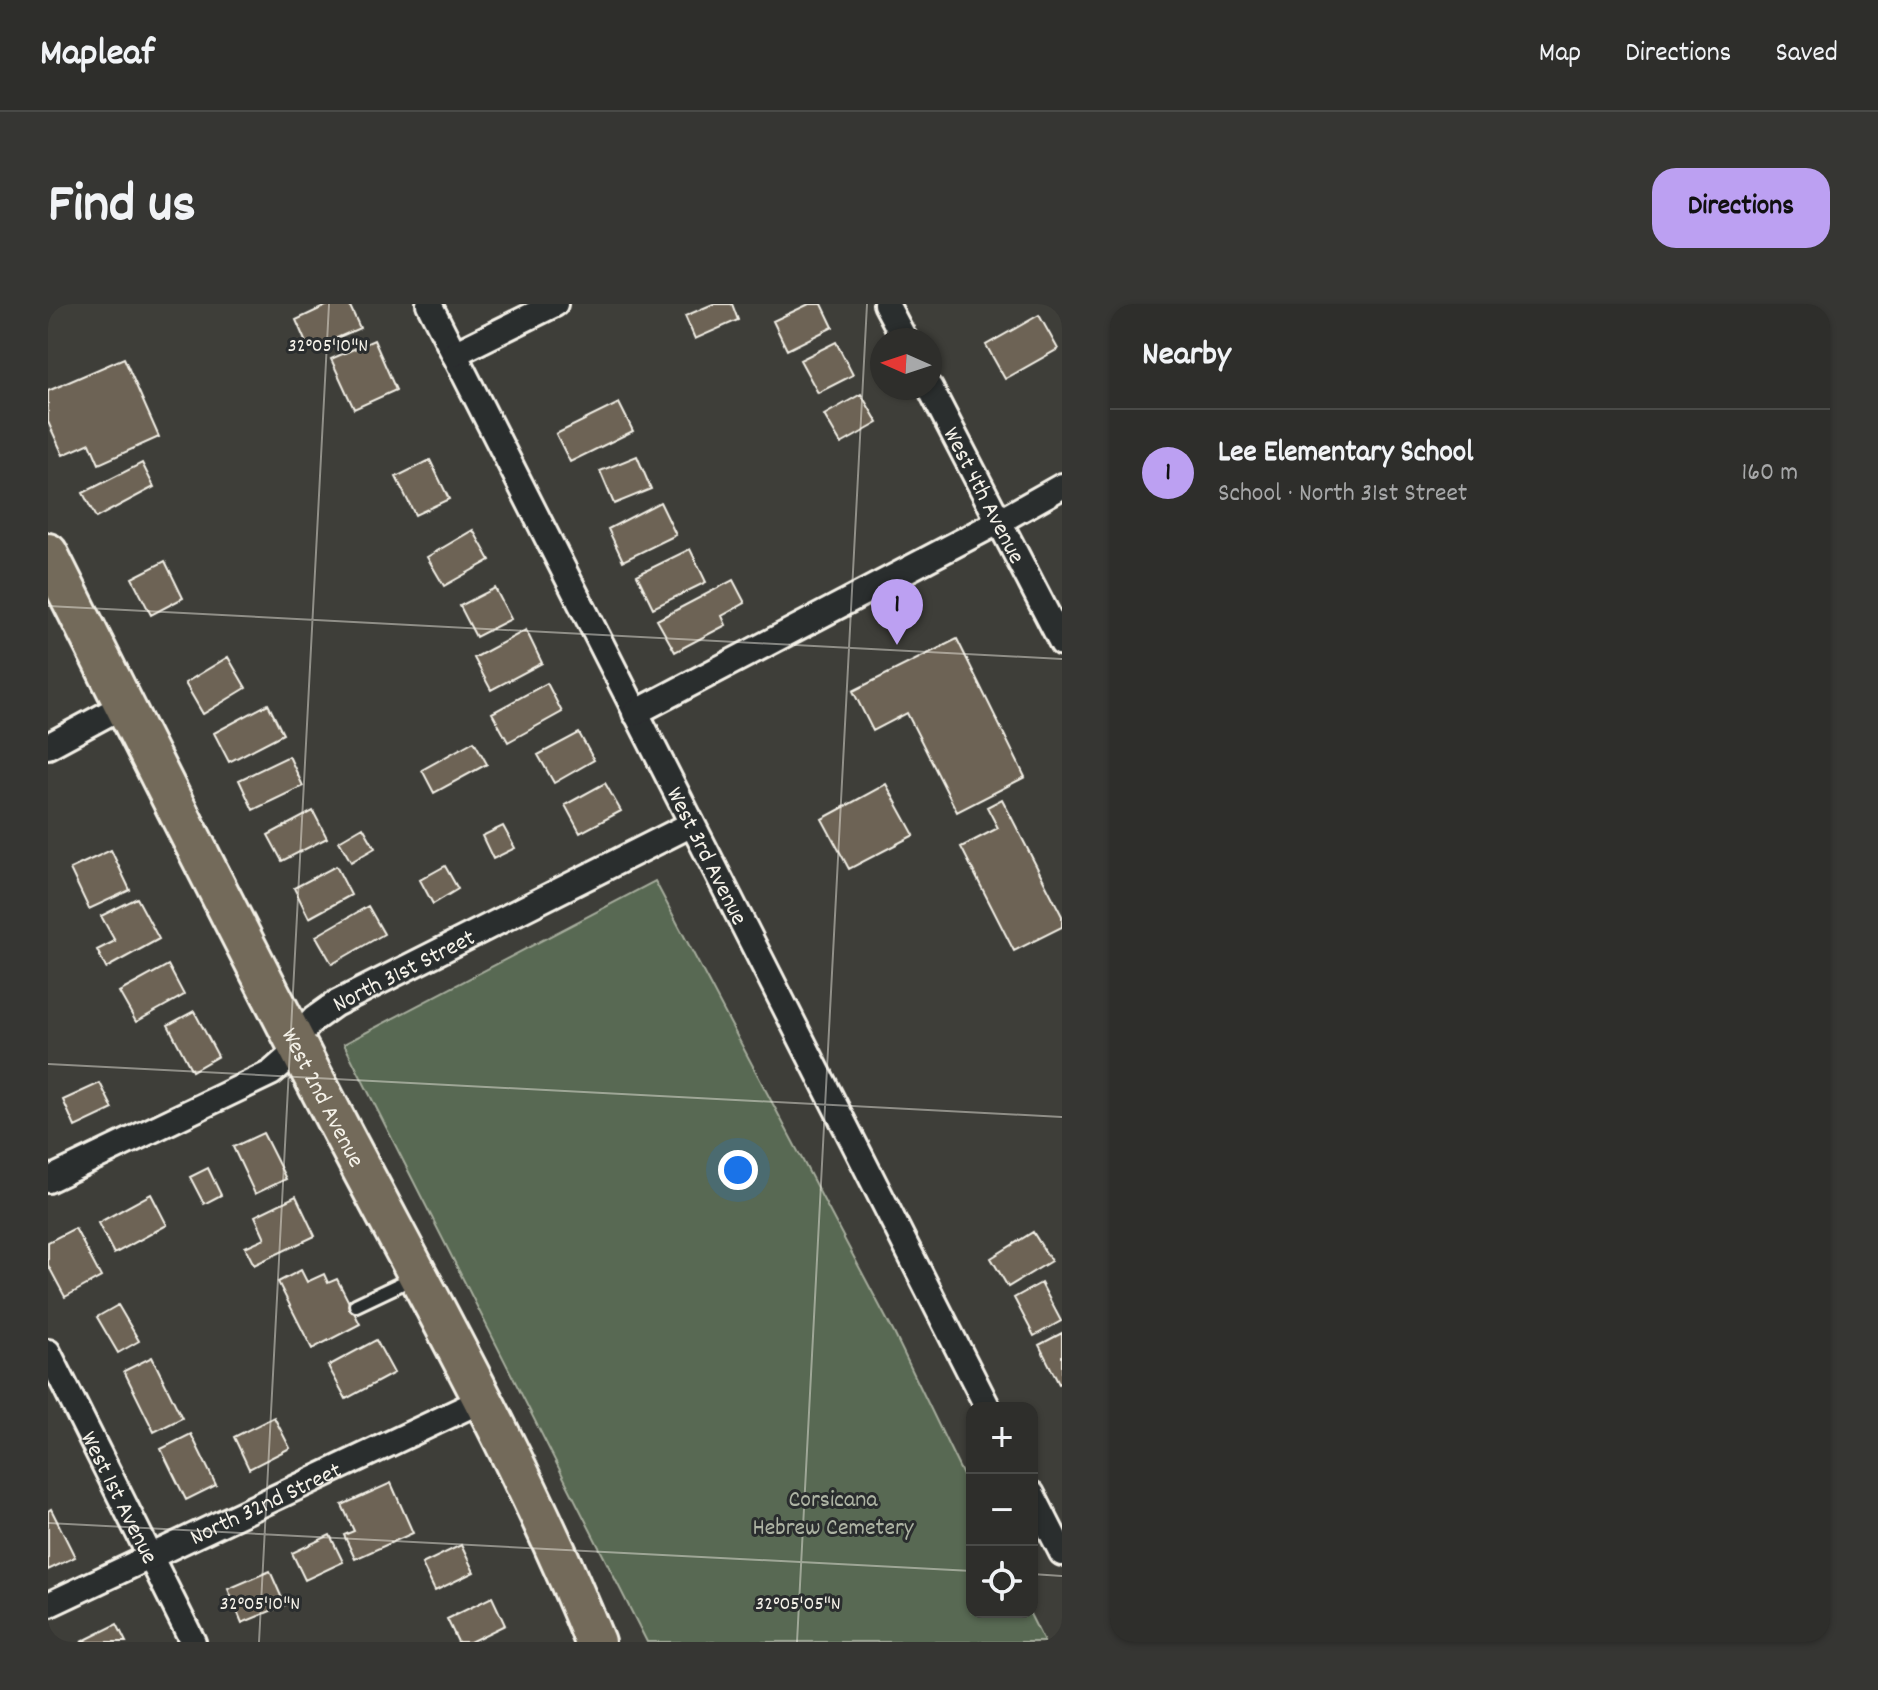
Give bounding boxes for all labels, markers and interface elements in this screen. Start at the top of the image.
text: Mapleaf [40,28,155,83]
text: Map [1539,35,1581,75]
text: Directions [1625,35,1731,75]
text: Saved [1775,35,1838,75]
text: Find us [48,168,196,248]
button: Directions [1652,168,1830,248]
north arrow [870,328,942,400]
text: Nearby [1142,332,1231,381]
text: 32°05'10"N [288,333,368,361]
street label: West 4th Avenue [933,422,1032,570]
text: Lee Elementary School [1218,433,1473,476]
text: 1 [1165,455,1171,492]
text: 160 m [1742,455,1798,492]
text: School · North 31st Street [1218,476,1467,513]
pin: 1 [871,579,923,645]
street label: West 3rd Avenue [656,782,755,932]
street label: North 31st Street [327,922,482,1022]
street label: West 2nd Avenue [271,1023,372,1174]
your location [718,1150,758,1190]
map controls [966,1402,1038,1618]
button: + [966,1402,1038,1474]
street label: West 1st Avenue [70,1426,165,1570]
street label: North 32nd Street [185,1455,348,1556]
button: − [966,1474,1038,1546]
park label: Corsicana Hebrew Cemetery [752,1484,915,1546]
button: locate [966,1546,1038,1618]
text: 32°05'10"N [220,1591,300,1619]
text: 32°05'05"N [755,1591,841,1619]

